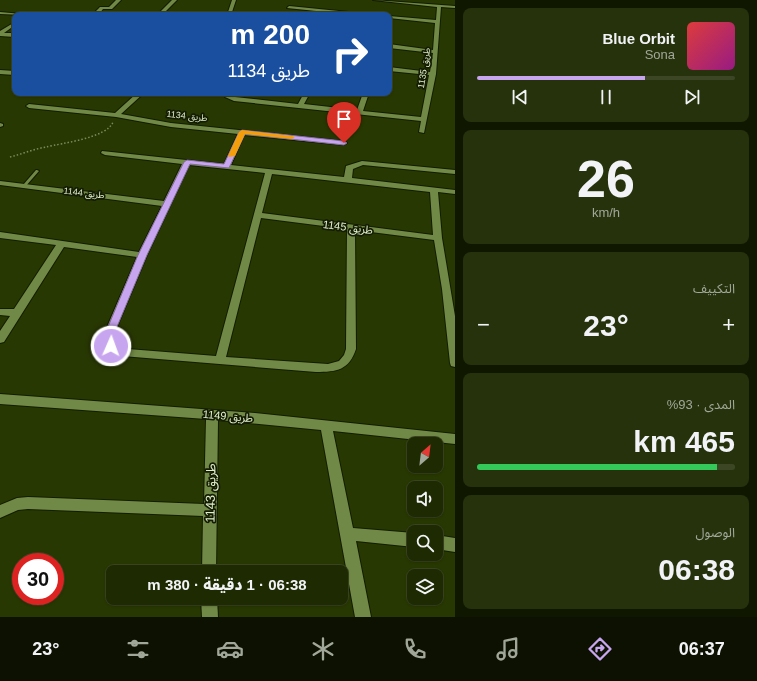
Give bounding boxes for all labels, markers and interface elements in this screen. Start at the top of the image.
text: 200 m [231,19,310,50]
icon: right [324,28,376,80]
text: Blue Orbit [602,30,675,47]
street label: طريق 1135 [416,47,433,89]
text: Sona [645,47,675,62]
text: طريق 1134 [228,61,310,81]
icon: previous [509,86,531,108]
icon: pause [595,86,617,108]
icon: next [681,86,703,108]
pin [327,102,361,143]
icon: arrive [333,108,355,130]
street label: طريق 1134 [166,109,208,124]
text: 26 [577,150,635,208]
street label: طريق 1144 [63,186,105,201]
text: km/h [592,205,620,220]
street label: طريق 1145 [322,218,374,237]
text: التكييف [693,281,735,296]
text: 23° [583,309,629,342]
text: − [477,312,490,337]
text: + [722,312,735,337]
position arrow [90,325,132,367]
text: المدى · 93% [667,397,735,412]
street label: طريق 1149 [202,408,254,425]
text: 465 km [633,425,735,458]
north arrow [407,437,443,473]
map controls [407,437,443,605]
street label: طريق 1143 [202,463,220,523]
button: sound [407,481,443,517]
button: search [407,525,443,561]
text: الوصول [695,525,735,540]
speed limit sign: 30 [12,553,64,605]
text: 06:38 [658,553,735,586]
button: layers [407,569,443,605]
text: 06:38 · 1 دقيقة · 380 m [147,576,307,593]
icon: filters [124,635,152,663]
icon: car [216,635,244,663]
icon: climate [309,635,337,663]
icon: phone [401,635,429,663]
icon: music [494,635,522,663]
icon: directions [586,635,614,663]
text: 23° [32,639,60,659]
text: 06:37 [679,639,725,659]

